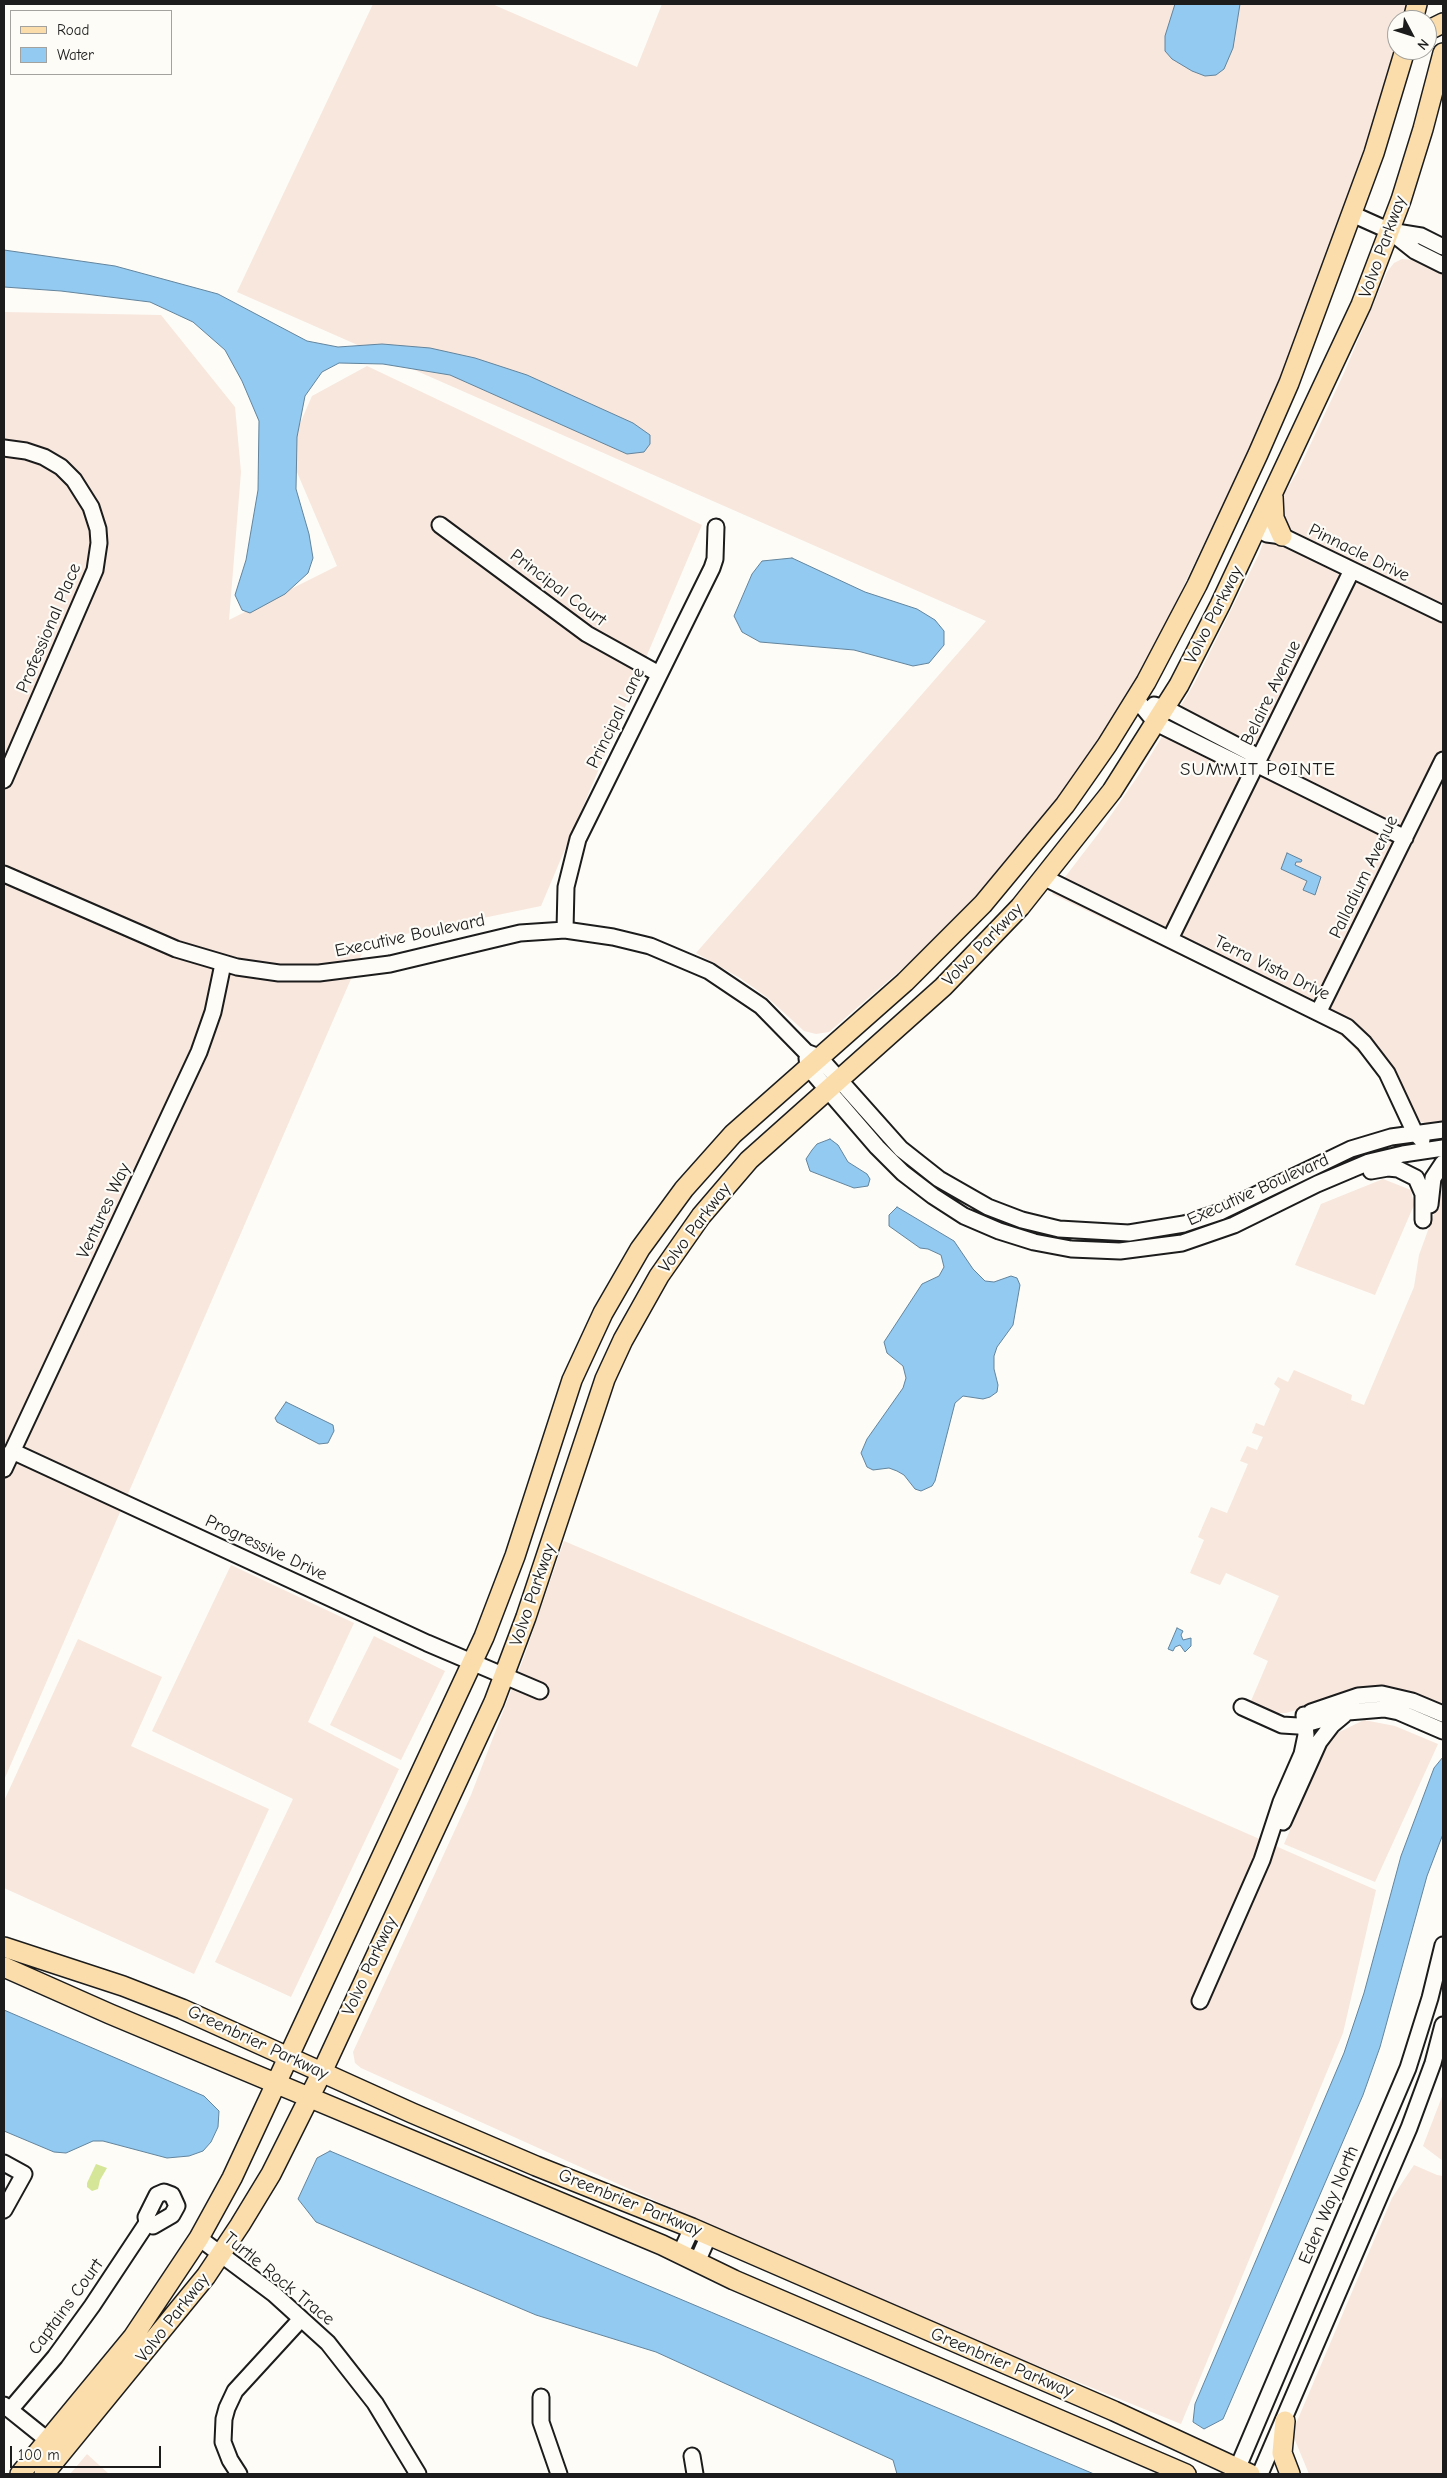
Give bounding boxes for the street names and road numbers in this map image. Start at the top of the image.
street label: Volvo Parkway [1355,193,1411,301]
street label: Pinnacle Drive [1305,519,1413,587]
street label: Principal Court [506,545,610,631]
street label: Professional Place [12,560,86,696]
street label: Volvo Parkway [1180,562,1248,668]
street label: Belaire Avenue [1236,637,1306,749]
street label: Principal Lane [582,664,650,772]
street label: Palladium Avenue [1325,812,1403,942]
street label: Volvo Parkway [938,899,1028,991]
street label: Executive Boulevard [333,910,487,962]
street label: Terra Vista Drive [1211,931,1333,1005]
street label: Executive Boulevard [1184,1149,1332,1231]
street label: Ventures Way [72,1160,136,1262]
street label: Volvo Parkway [654,1179,736,1277]
street label: Progressive Drive [202,1510,330,1586]
street label: Volvo Parkway [505,1541,561,1649]
street label: Volvo Parkway [338,1913,402,2019]
street label: Greenbrier Parkway [184,2001,332,2085]
street label: Eden Way North [1294,2143,1364,2267]
street label: Greenbrier Parkway [555,2164,705,2242]
street label: Turtle Rock Trace [219,2228,339,2330]
street label: Captains Court [24,2255,108,2359]
street label: Volvo Parkway [132,2269,214,2367]
street label: Greenbrier Parkway [927,2323,1077,2403]

